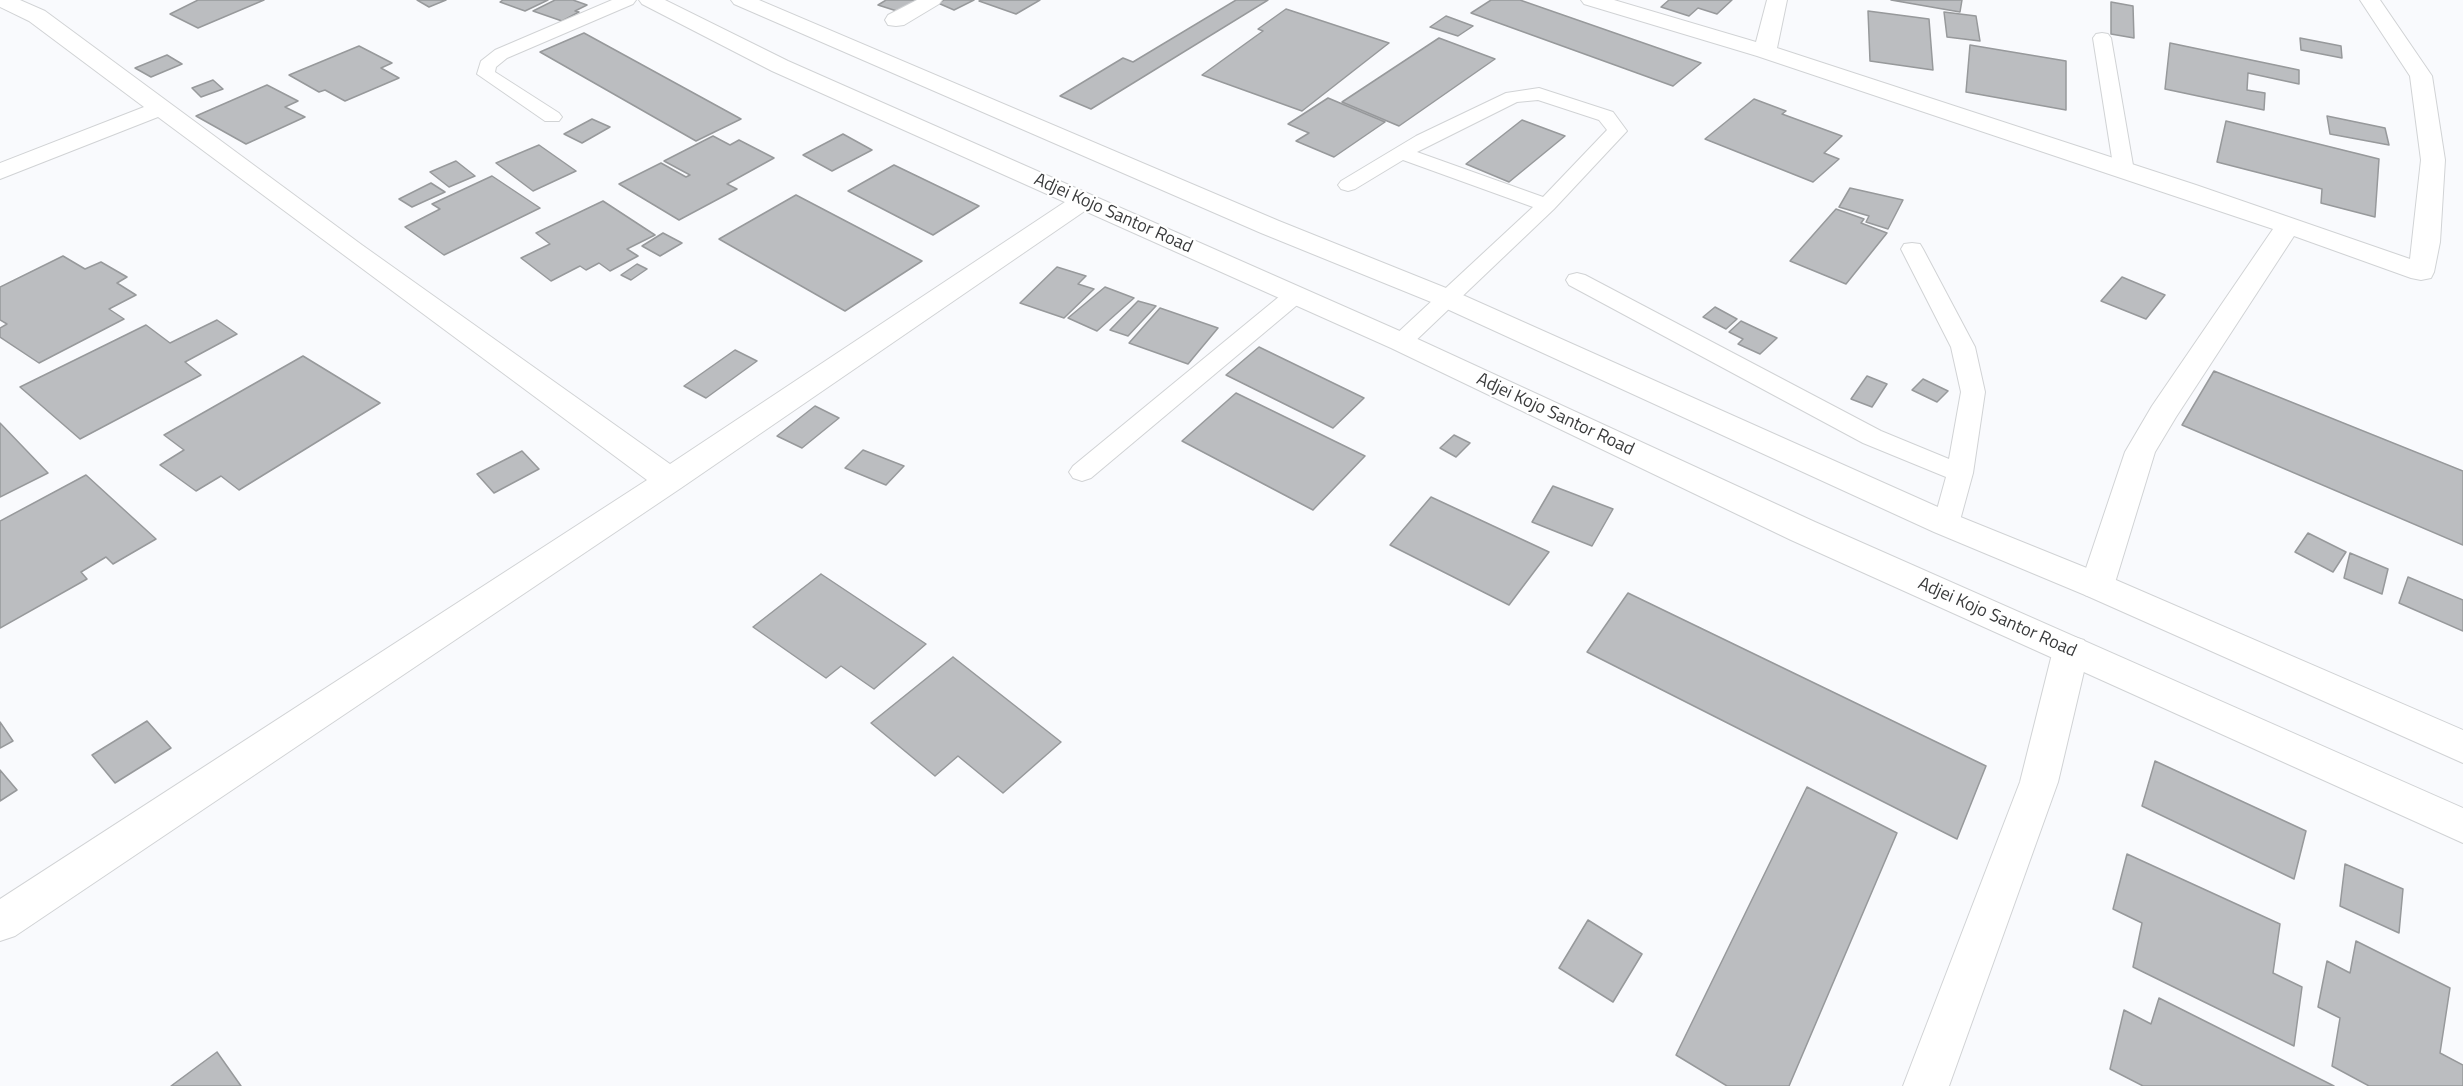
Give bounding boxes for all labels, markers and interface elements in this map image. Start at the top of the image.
street label: Adjei Kojo Santor Road [1030,169,1196,259]
street label: Adjei Kojo Santor Road [1473,369,1637,461]
street label: Adjei Kojo Santor Road [1914,573,2080,663]

